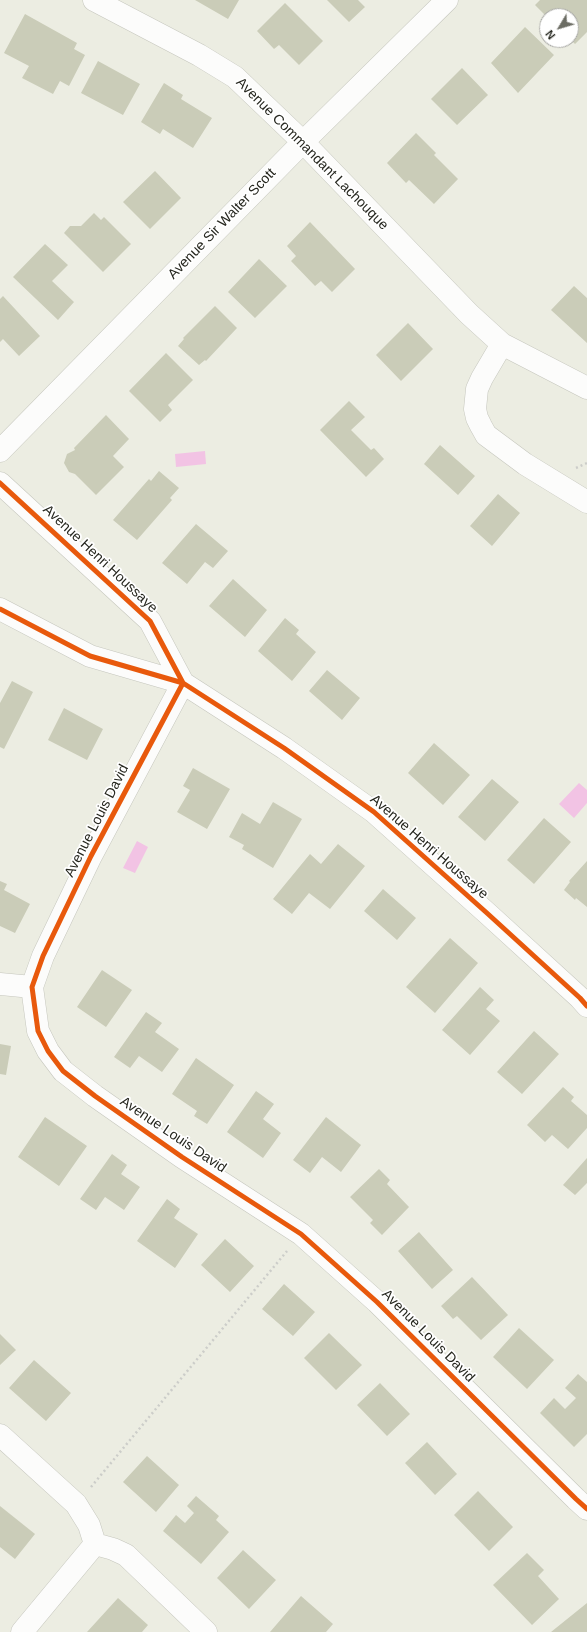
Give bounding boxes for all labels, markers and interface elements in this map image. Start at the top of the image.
north arrow [539,8,579,48]
text: N [543,28,558,42]
street label: Avenue Commandant Lachouque [232,74,392,234]
street label: Avenue Sir Walter Scott [165,165,279,283]
street label: Avenue Henri Houssaye [39,501,161,617]
street label: Avenue Louis David [61,762,133,880]
street label: Avenue Henri Houssaye [367,791,491,903]
street label: Avenue Louis David [117,1093,229,1177]
street label: Avenue Louis David [378,1286,478,1386]

